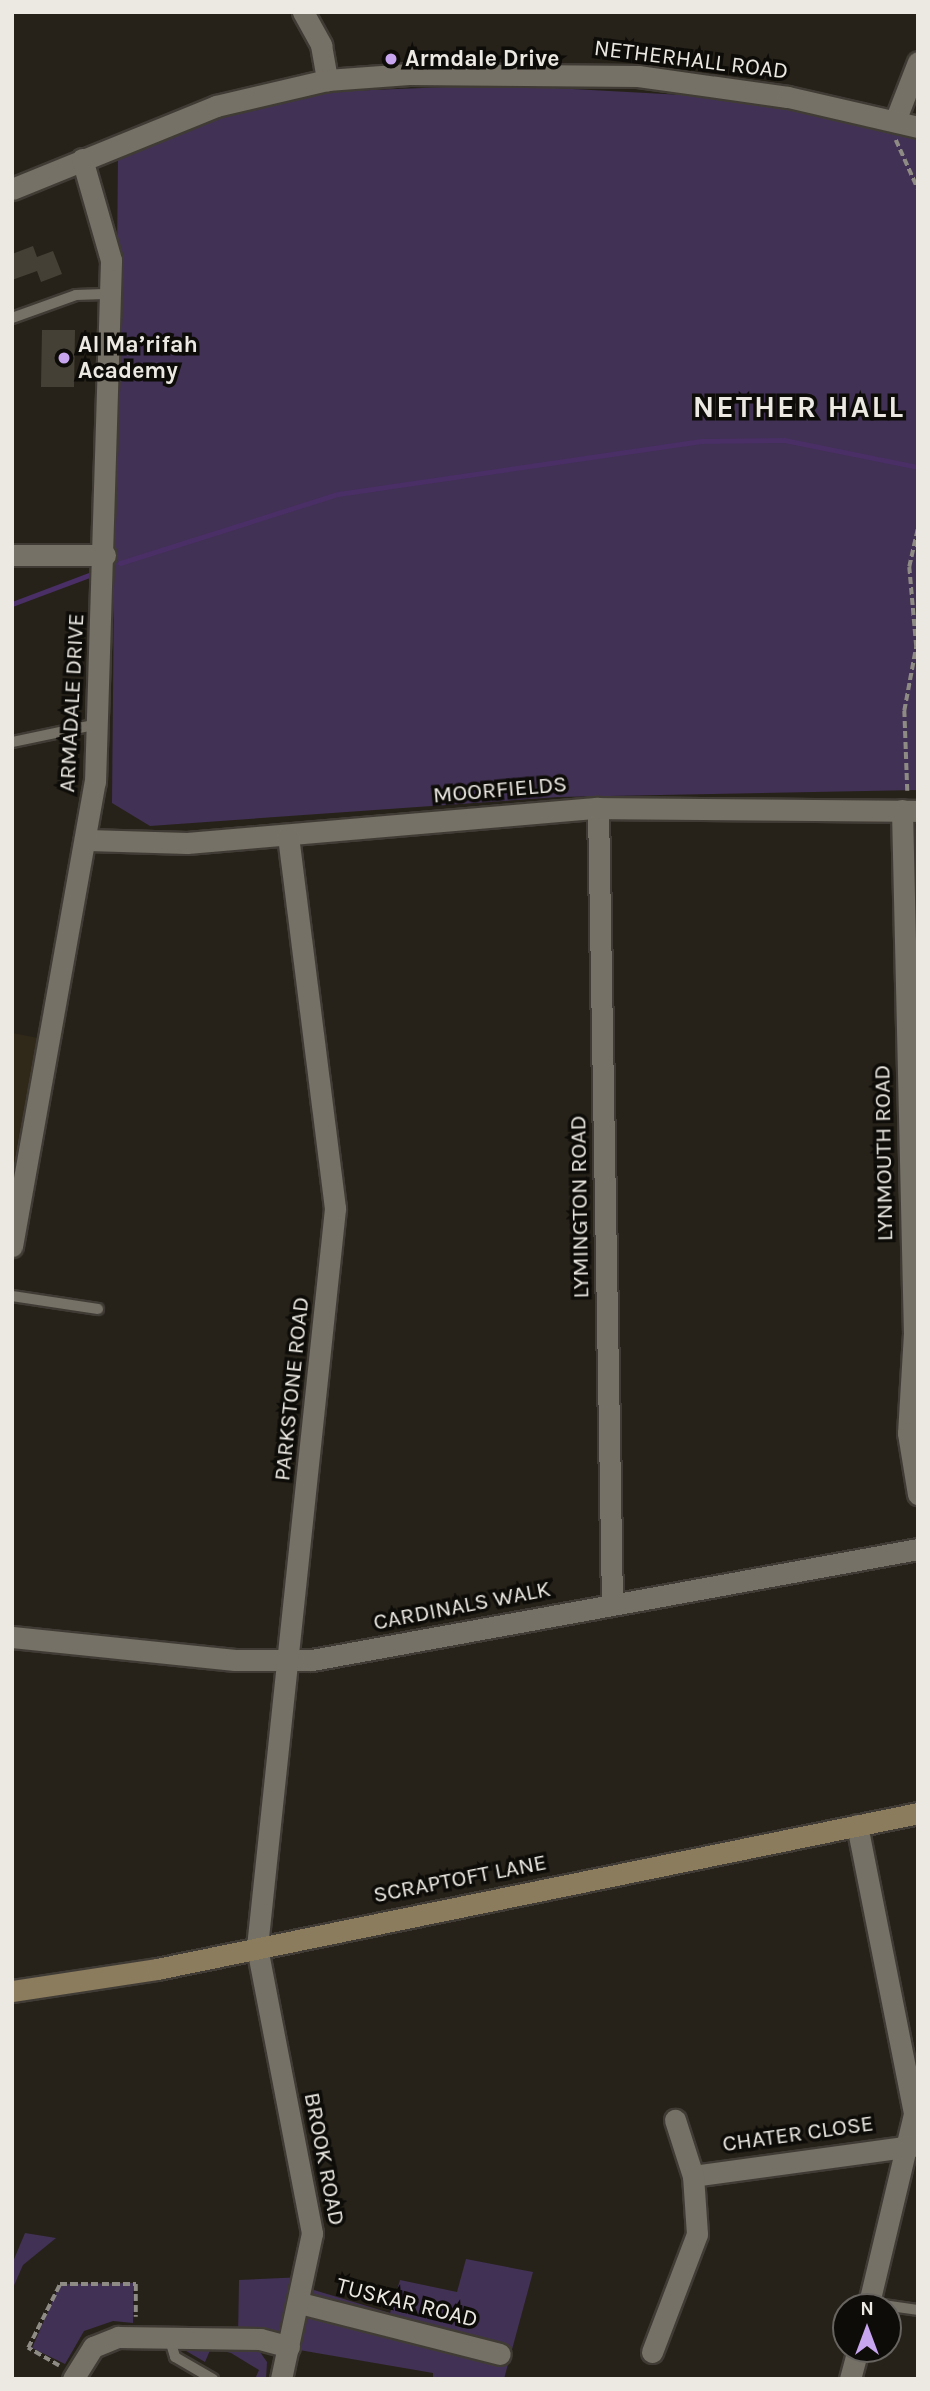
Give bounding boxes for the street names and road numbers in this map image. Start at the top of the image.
street label: NETHERHALL ROAD [592,34,790,86]
street label: ARMADALE DRIVE [54,613,90,793]
street label: MOORFIELDS [432,770,568,810]
street label: LYNMOUTH ROAD [869,1065,899,1241]
street label: LYMINGTON ROAD [565,1115,595,1299]
street label: PARKSTONE ROAD [269,1296,315,1482]
street label: CARDINALS WALK [371,1575,553,1637]
street label: SCRAPTOFT LANE [371,1849,549,1909]
street label: BROOK ROAD [298,2090,350,2228]
street label: CHATER CLOSE [721,2110,875,2158]
street label: TUSKAR ROAD [334,2272,480,2334]

